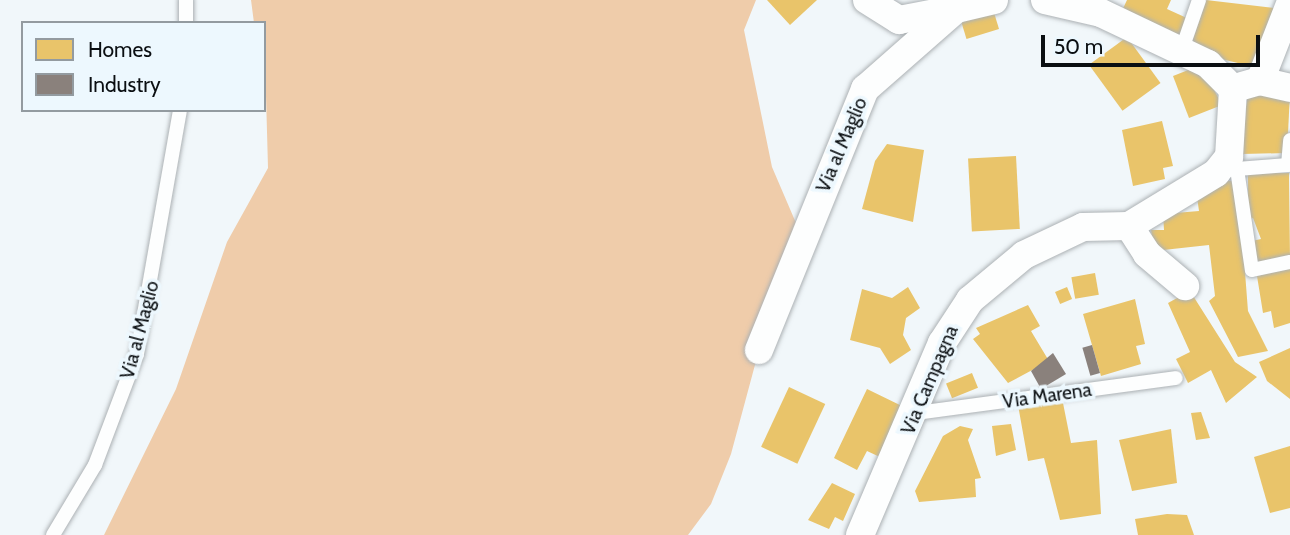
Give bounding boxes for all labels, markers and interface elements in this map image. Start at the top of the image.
legend [21,21,266,112]
scale bar [1045,21,1264,65]
text: 50 m [1054,34,1103,59]
text: Homes [88,37,152,62]
text: Industry [88,72,161,97]
street label: Via al Maglio [812,94,872,196]
street label: Via al Maglio [116,278,164,382]
street label: Via Campagna [897,322,963,438]
street label: Via Marena [1001,378,1093,414]

